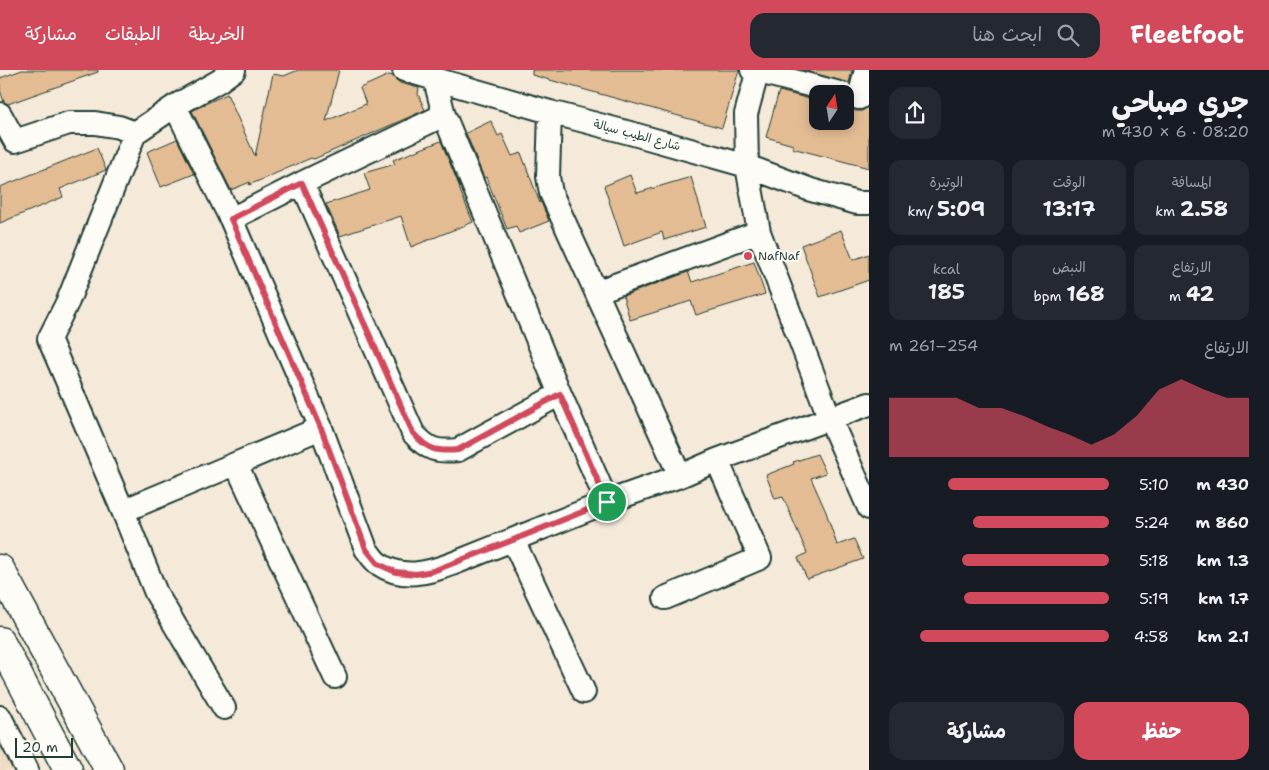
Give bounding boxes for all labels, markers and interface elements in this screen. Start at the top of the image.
search box [750,13,1100,58]
text: Fleetfoot [1130,19,1244,51]
icon: search [1054,21,1082,49]
text: مشاركة [25,22,77,46]
text: الطبقات [105,22,161,46]
text: الخريطة [189,22,245,46]
text: ابحث هنا [972,22,1042,47]
text: جري صباحي [1112,83,1249,121]
north arrow [809,85,854,130]
map controls [809,85,854,130]
button: share [889,87,941,139]
street label: شارع الطيب سيالة [591,116,682,155]
text: 08:20 · 6 × 430 m [1102,121,1249,142]
text: الوتيرة [929,173,963,191]
text: الوقت [1053,173,1085,191]
text: المسافة [1172,173,1212,191]
text: 5:09 [937,195,985,223]
text: 13:17 [1043,195,1095,223]
text: 2.58 [1180,195,1228,223]
text: /km [907,202,937,220]
text: km [1155,202,1180,220]
place label: NafNaf [758,248,800,264]
marker: NafNaf [742,250,754,262]
text: النبض [1052,258,1086,276]
text: الارتفاع [1172,258,1211,276]
text: kcal [933,260,960,278]
text: 185 [928,278,965,306]
text: 168 [1066,280,1105,308]
text: 42 [1186,280,1214,308]
text: bpm [1033,287,1066,305]
text: m [1169,287,1186,305]
text: 254–261 m [889,335,978,356]
text: الارتفاع [1204,337,1249,358]
text: 5:10 [1139,474,1169,495]
text: 430 m [1196,474,1249,495]
pin [586,481,628,523]
icon: arrive [593,488,621,516]
text: 5:24 [1135,512,1169,533]
text: 860 m [1195,512,1249,533]
text: 5:18 [1139,550,1169,571]
text: 1.3 km [1196,550,1249,571]
text: 5:19 [1139,588,1169,609]
text: 1.7 km [1198,588,1249,609]
text: 4:58 [1134,626,1169,647]
text: 2.1 km [1197,626,1249,647]
button: مشاركة [889,702,1064,760]
button: حفظ [1074,702,1249,760]
scale bar [15,735,72,758]
text: 20 m [22,738,58,756]

